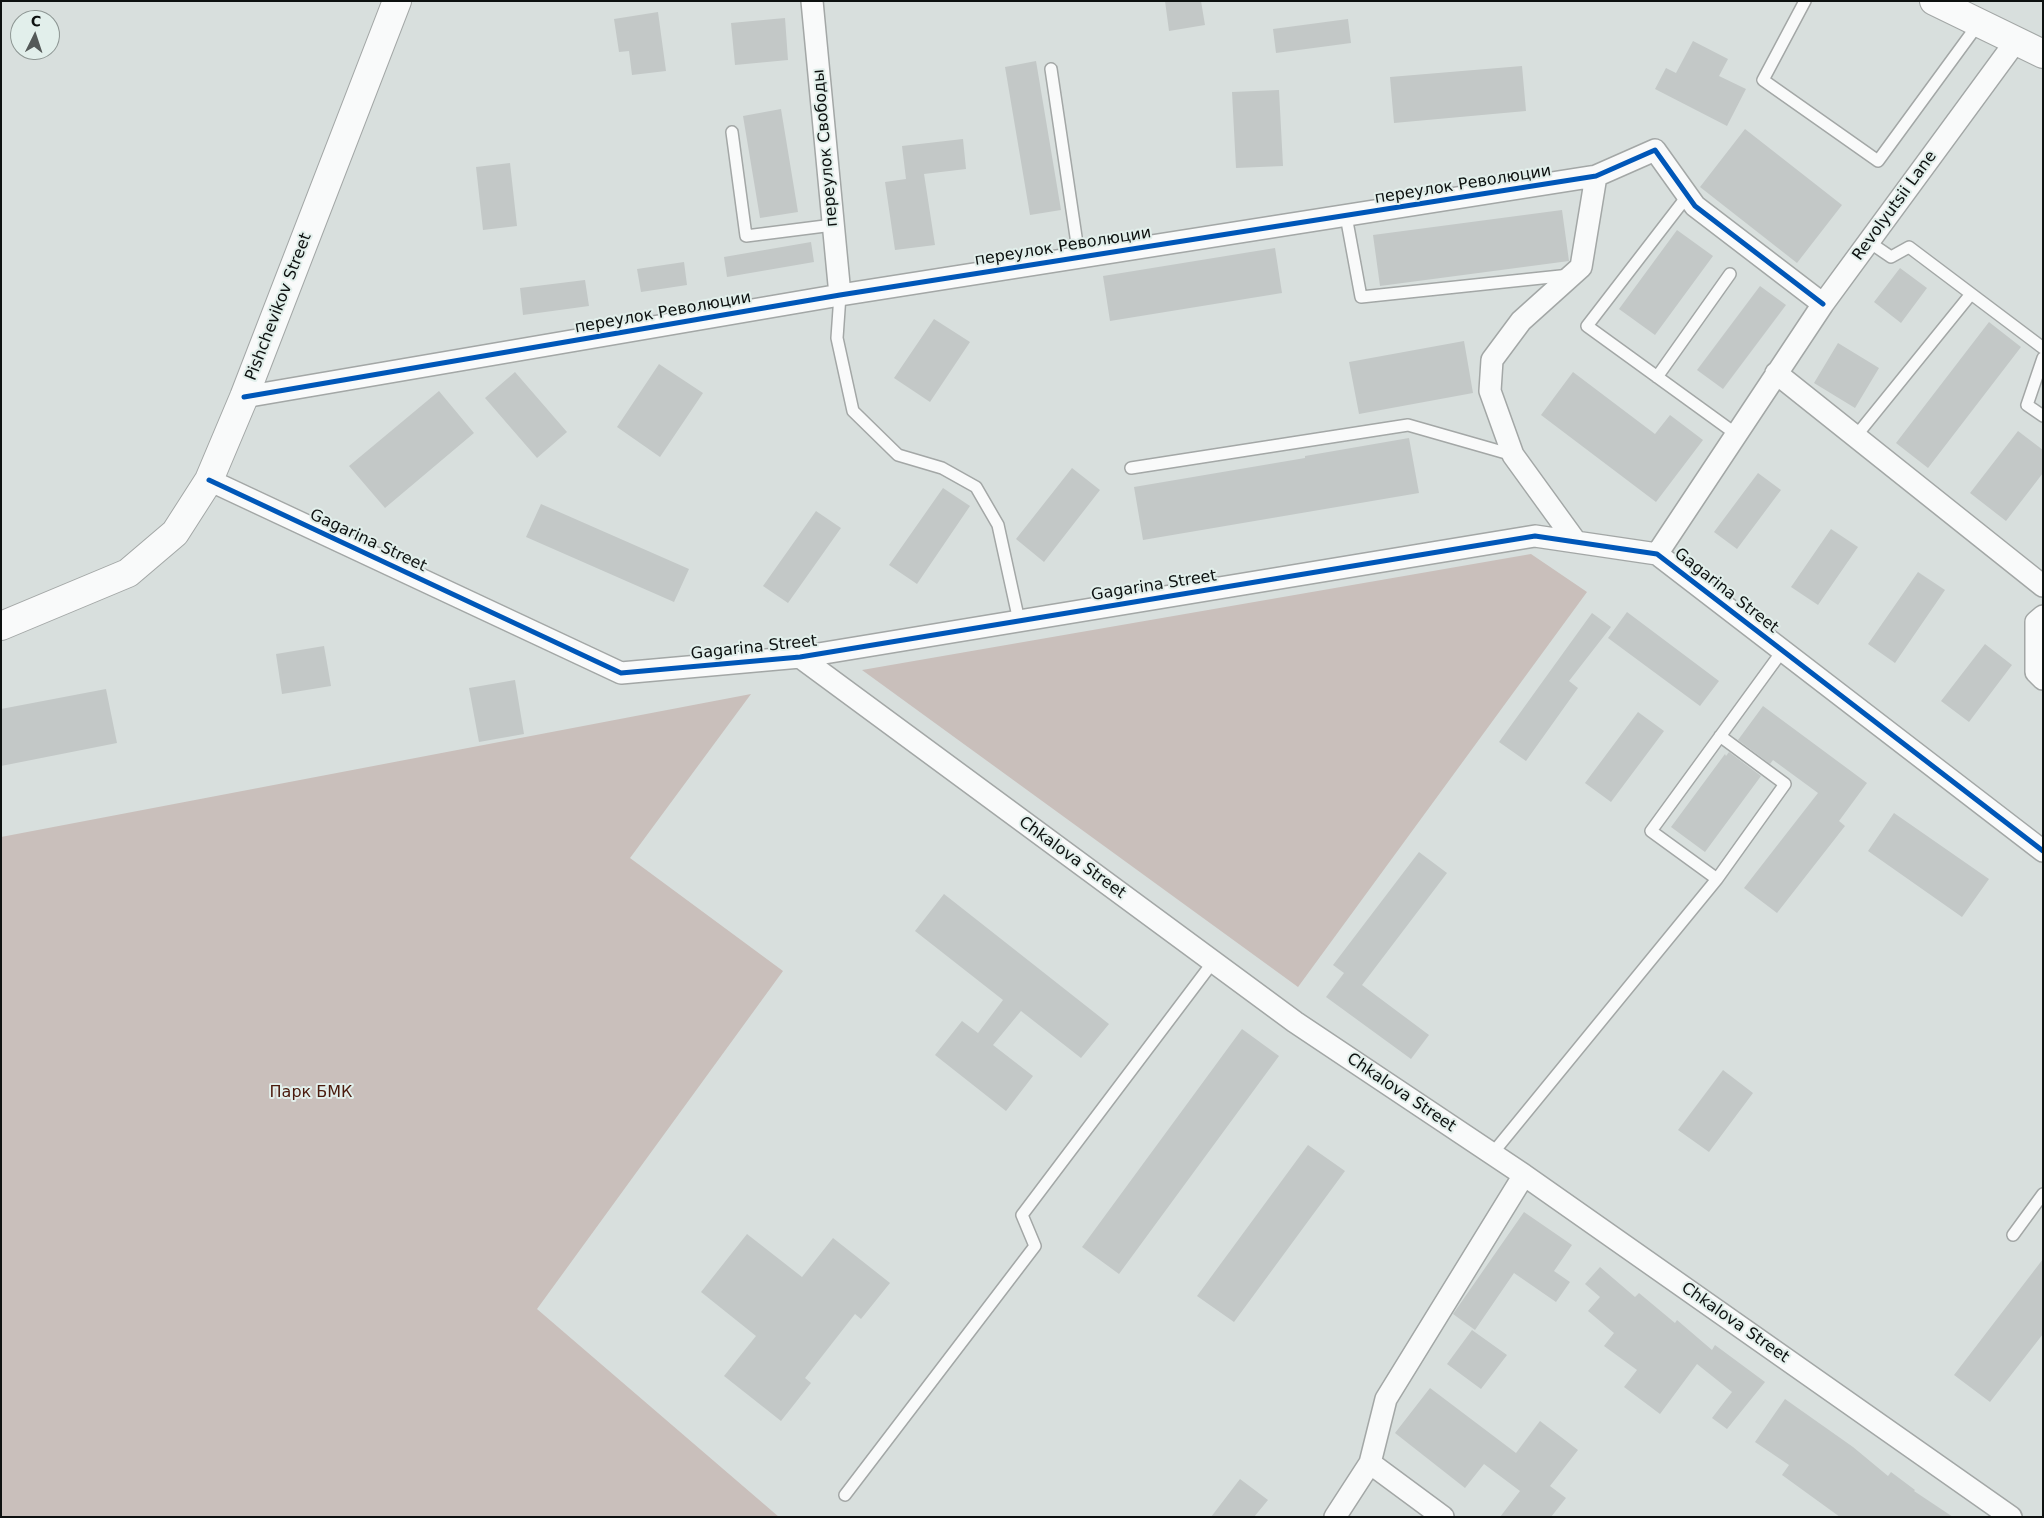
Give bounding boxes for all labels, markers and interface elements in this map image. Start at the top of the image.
north arrow [10,10,60,60]
text: С [30,13,42,29]
street label: переулок Свободы [810,68,842,228]
street label: Revolyutsii Lane [1849,147,1941,265]
street label: переулок Революции [1373,162,1553,208]
street label: переулок Революции [973,224,1153,270]
street label: Pishchevikov Street [242,230,316,384]
street label: переулок Революции [573,288,753,338]
street label: Gagarina Street [306,505,430,577]
street label: Gagarina Street [1670,544,1782,638]
street label: Gagarina Street [1090,567,1218,605]
street label: Gagarina Street [690,632,818,664]
street label: Chkalova Street [1015,813,1129,903]
street label: Chkalova Street [1343,1049,1459,1137]
park label: Парк БМК [270,1083,352,1103]
street label: Chkalova Street [1677,1279,1793,1367]

